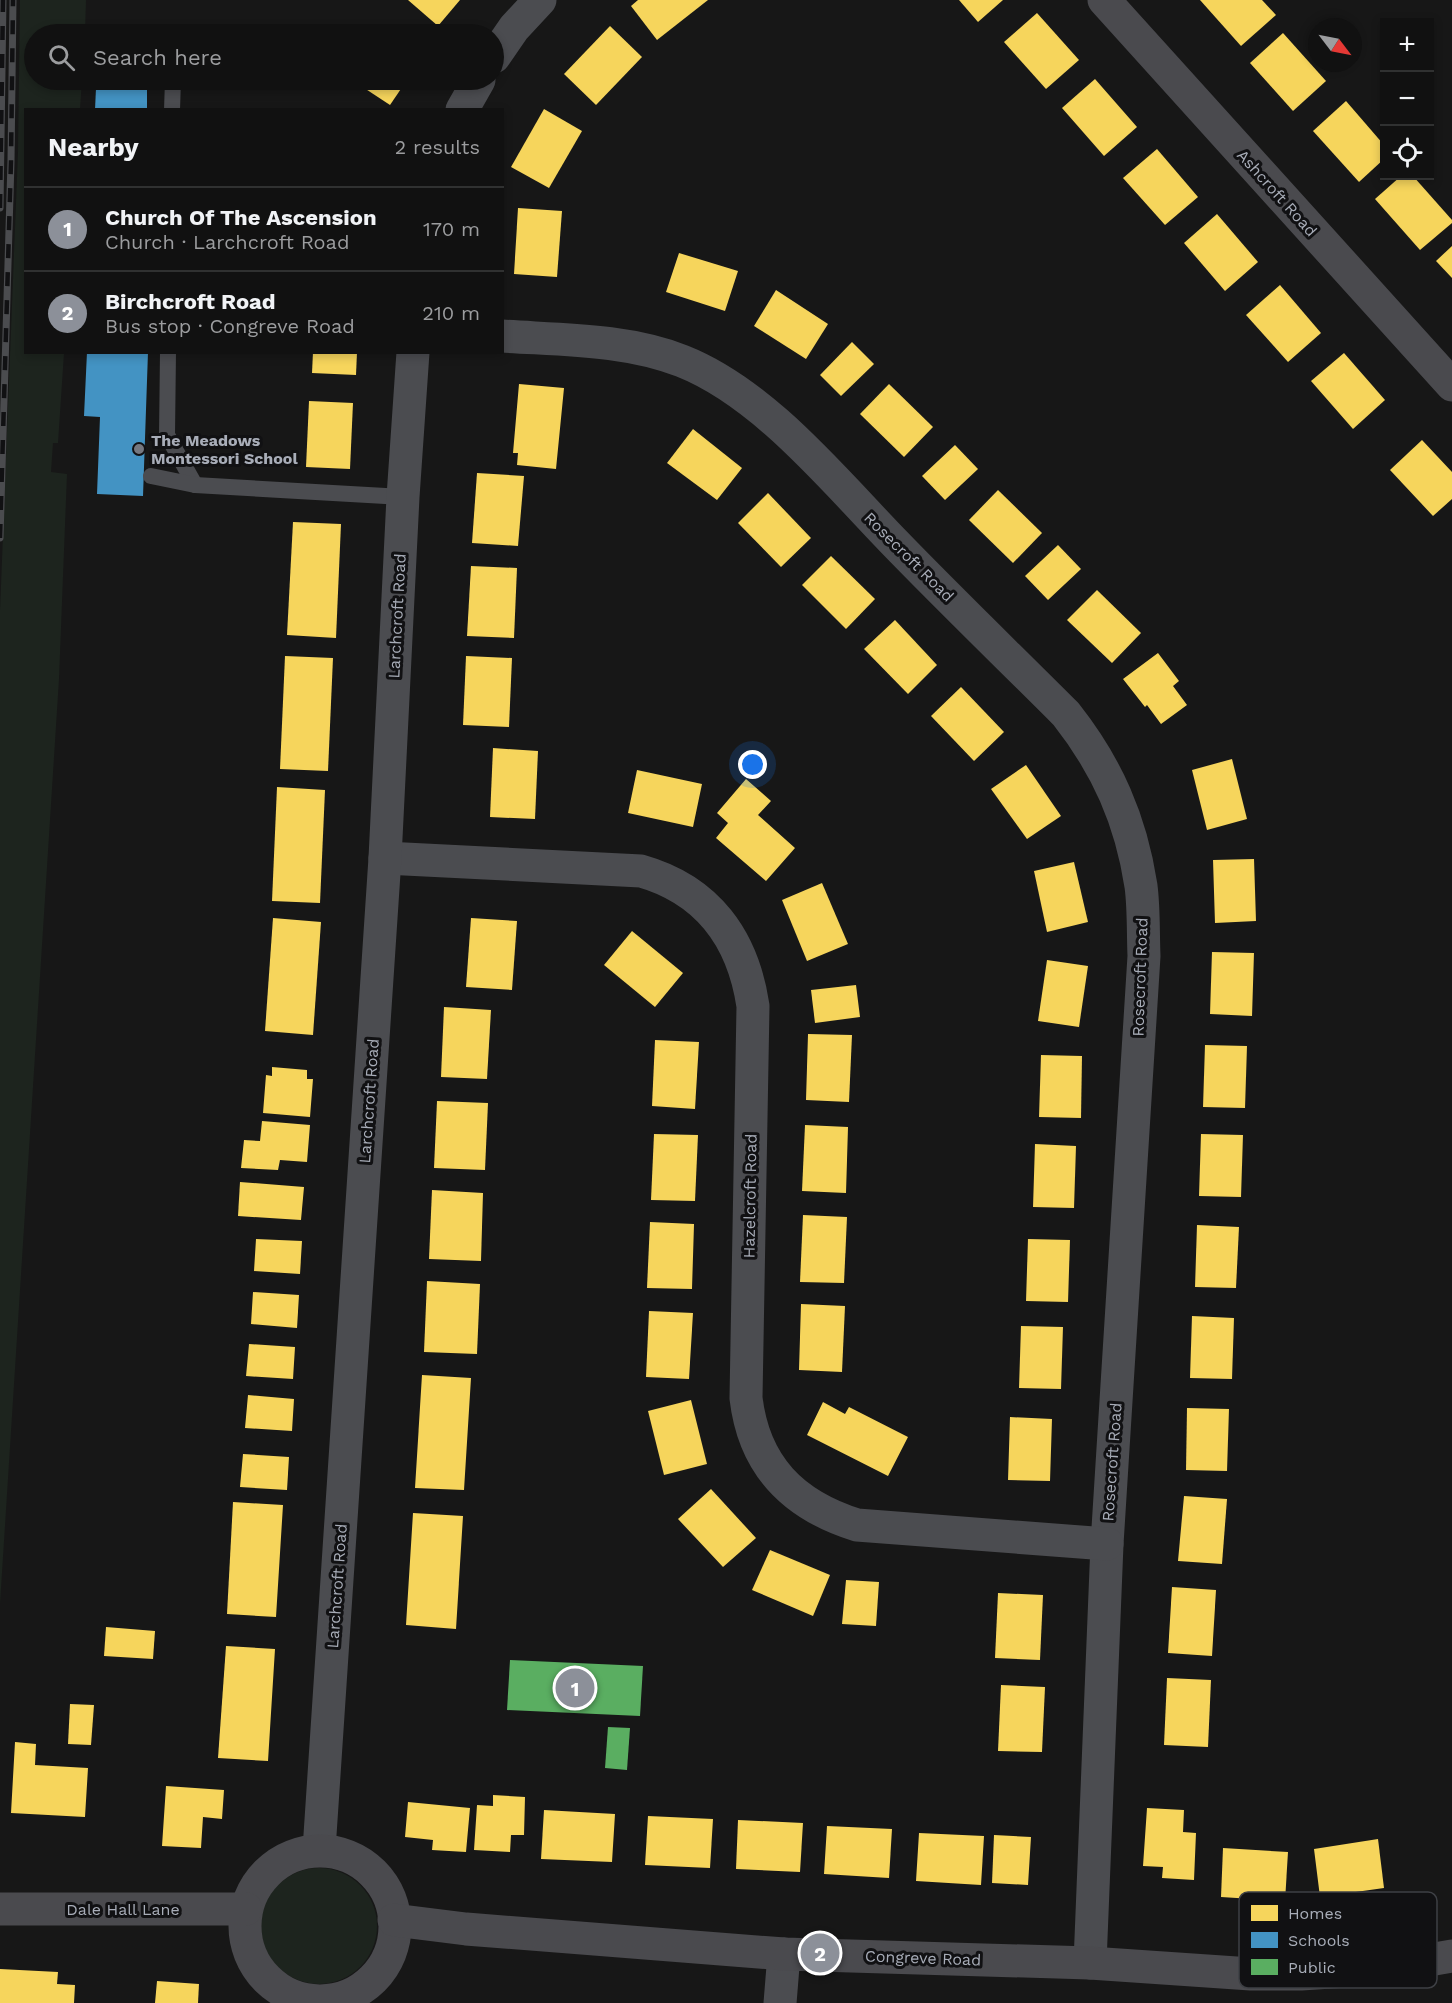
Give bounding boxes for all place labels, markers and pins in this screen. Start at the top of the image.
place label: The Meadows Montessori School [151,431,298,468]
marker: The Meadows Montessori School [132,442,146,456]
pin: 1 [556,1666,594,1710]
pin: 2 [800,1930,840,1976]

